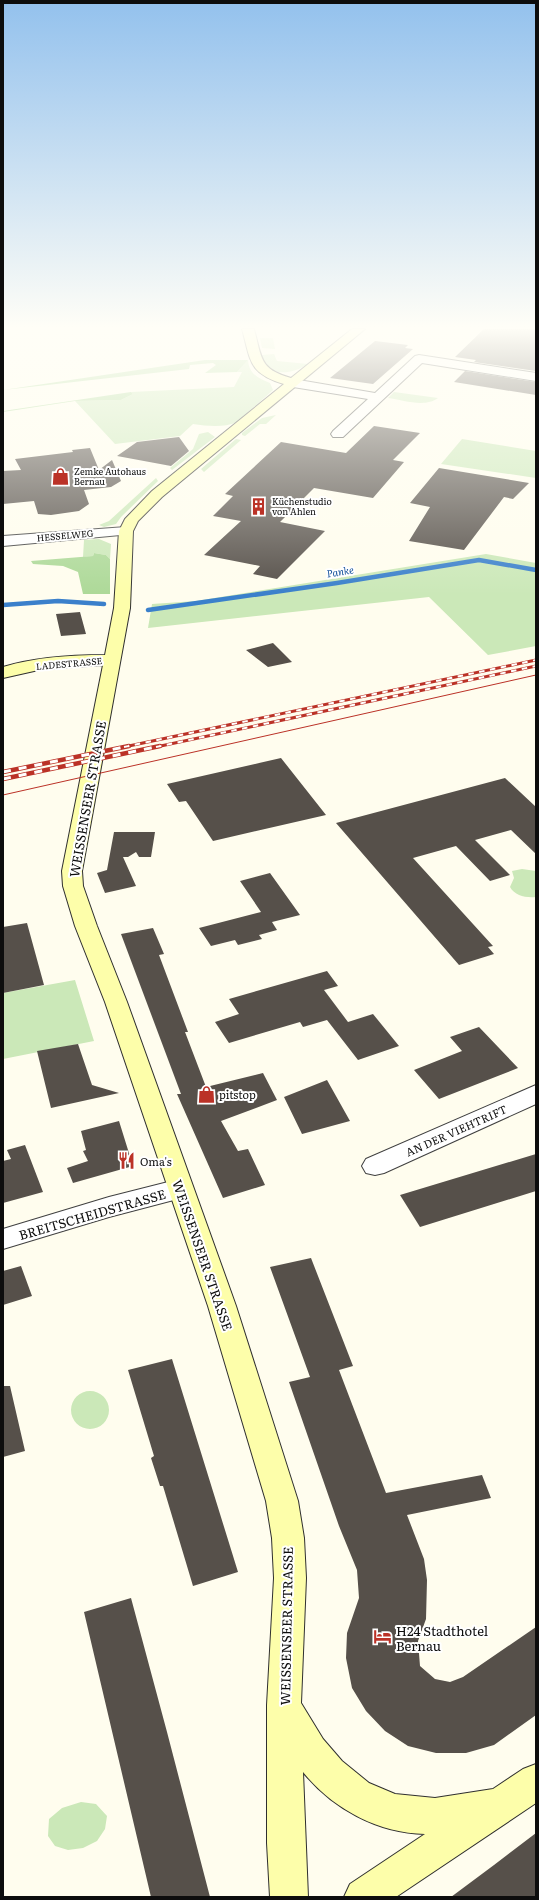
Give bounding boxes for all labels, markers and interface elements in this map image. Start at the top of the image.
place label: Zemke Autohaus Bernau [74,464,146,488]
shop icon: Zemke Autohaus Bernau [51,466,71,486]
place label: Küchenstudio von Ahlen [272,494,332,518]
building icon: Küchenstudio von Ahlen [249,496,269,516]
street label: HESSELWEG [36,526,94,544]
water label: Panke [325,561,355,581]
street label: LADESTRASSE [35,653,103,673]
street label: WEISSENSEER STRASSE [64,719,110,879]
shop icon: pitstop [196,1084,216,1104]
place label: pitstop [219,1086,256,1102]
street label: AN DER VIEHTRIFT [403,1100,509,1160]
restaurant icon: Oma's [117,1151,137,1171]
place label: Oma's [140,1153,172,1169]
street label: WEISSENSEER STRASSE [168,1177,238,1333]
street label: BREITSCHEIDSTRASSE [16,1184,168,1244]
street label: WEISSENSEER STRASSE [275,1546,297,1706]
place label: H24 Stadthotel Bernau [396,1621,489,1655]
hotel icon: H24 Stadthotel Bernau [373,1627,393,1647]

